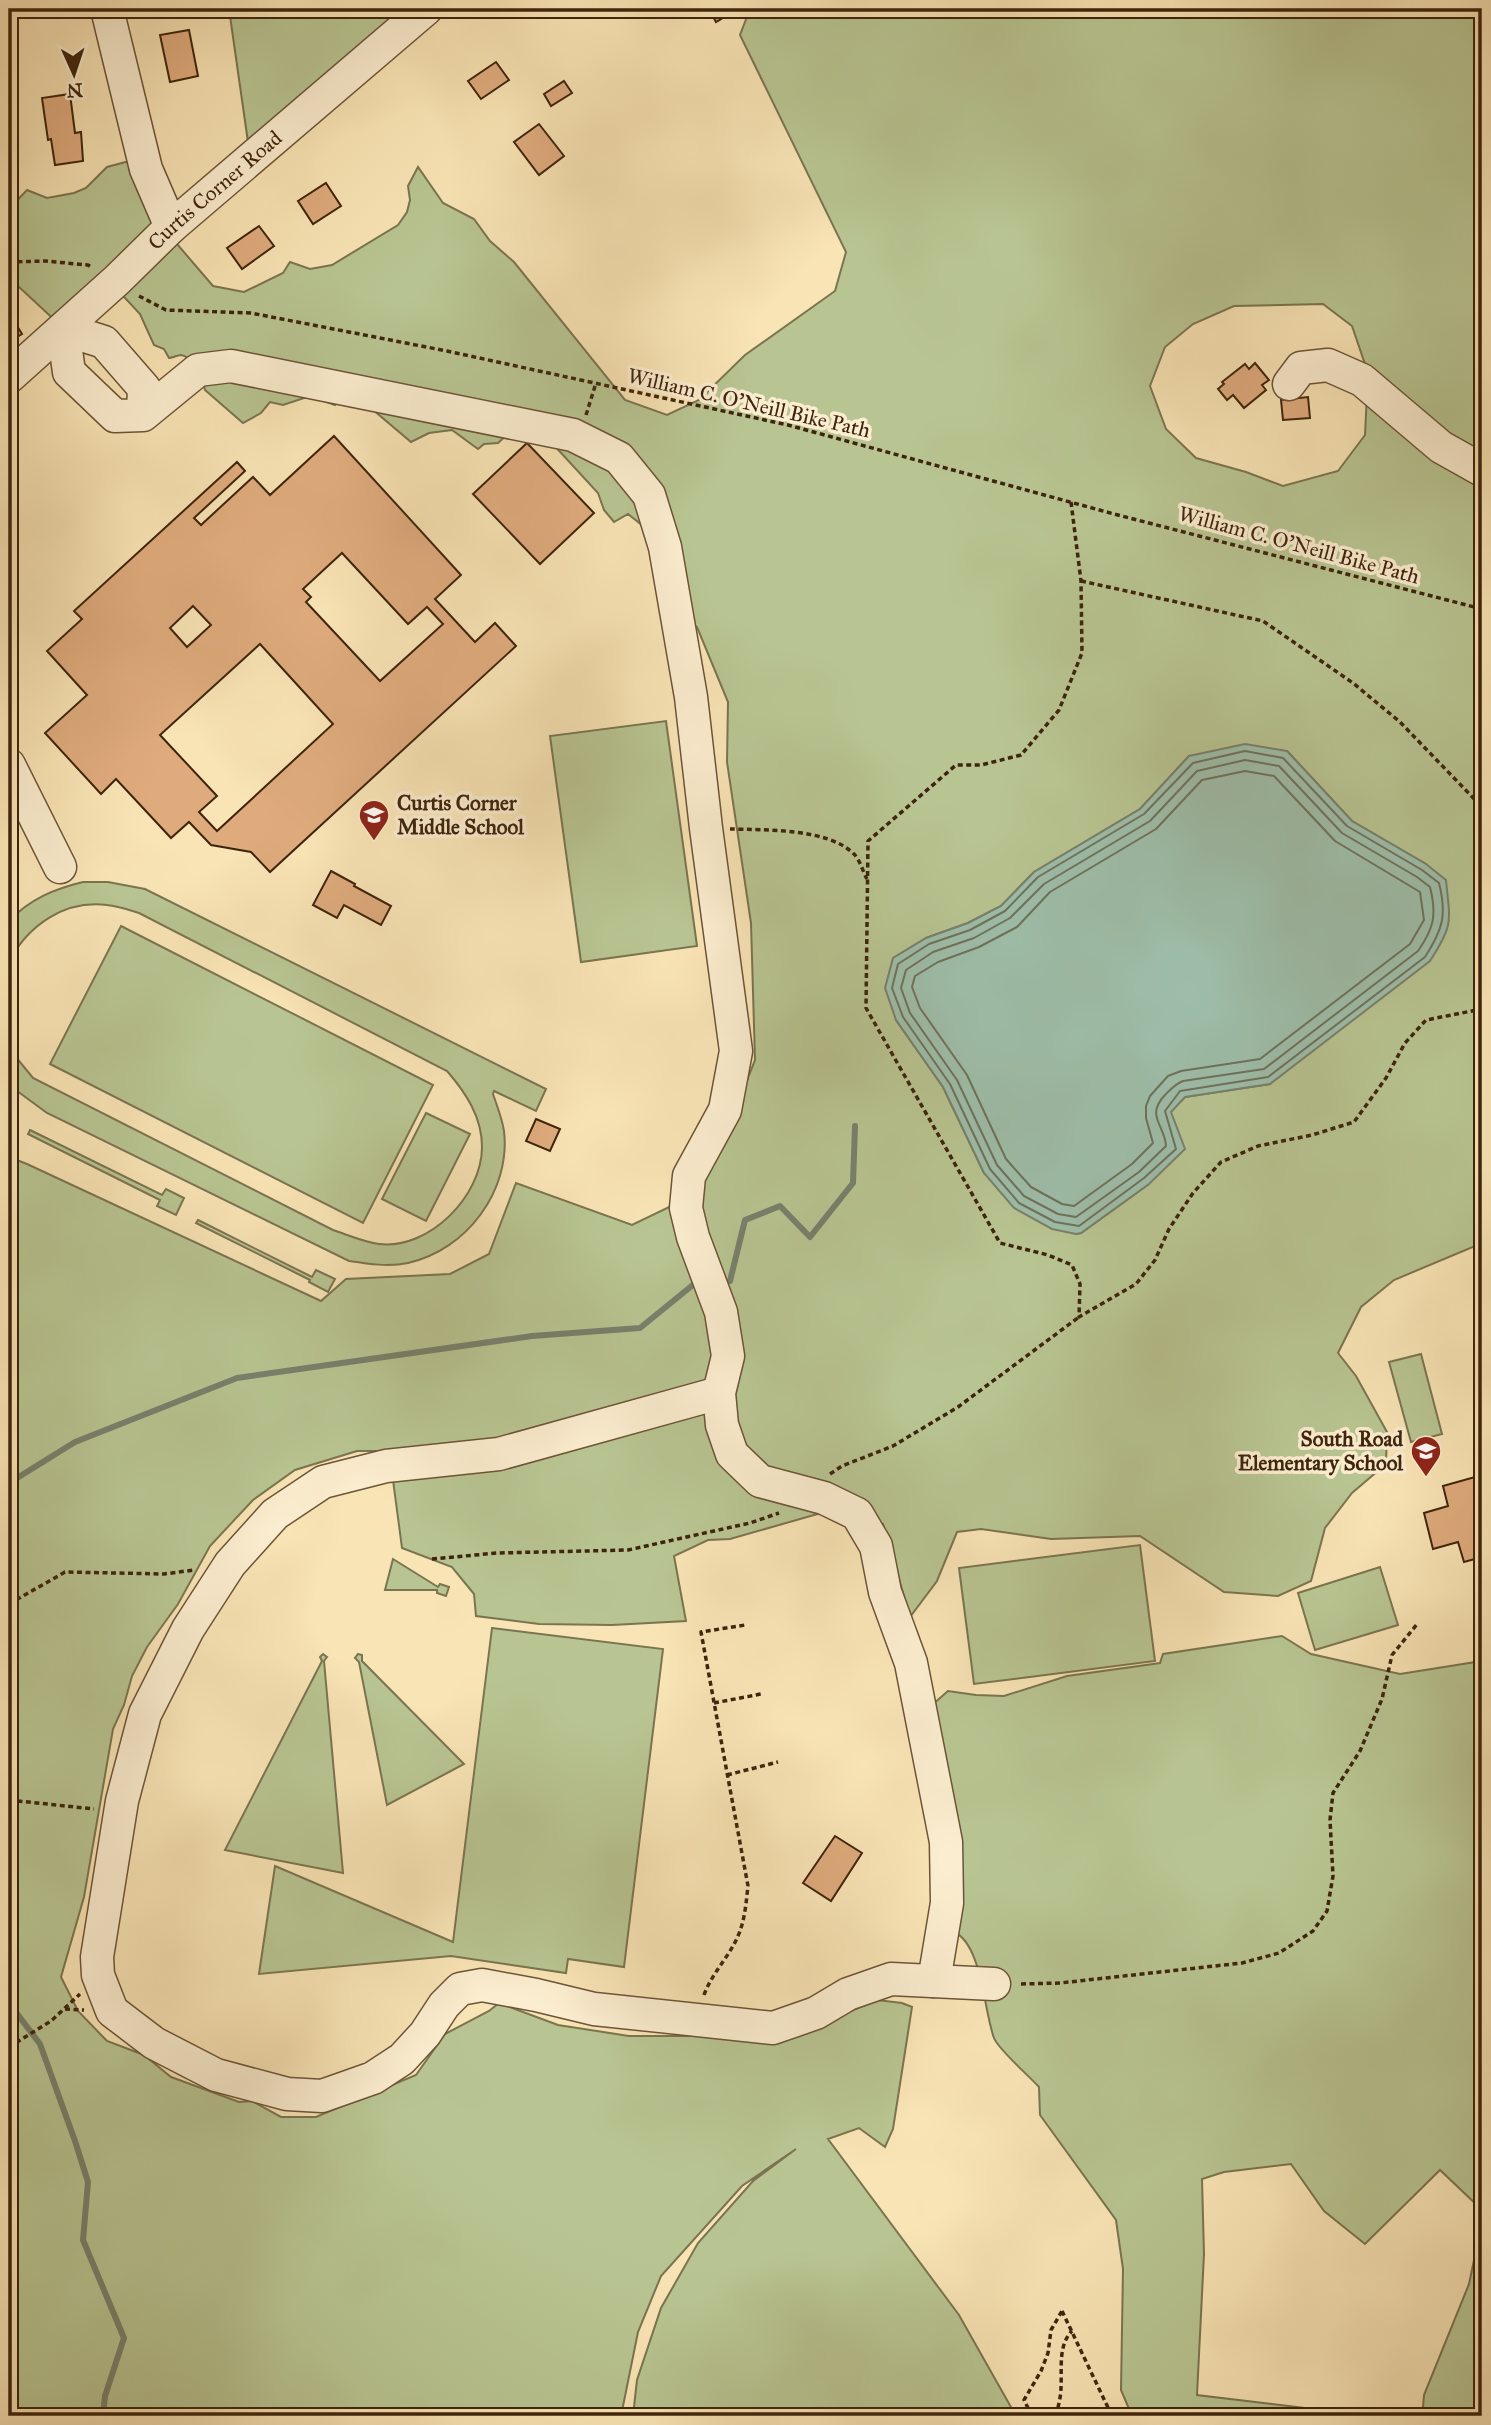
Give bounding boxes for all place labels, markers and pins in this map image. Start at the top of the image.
place label: Curtis Corner Middle School [397,790,525,840]
school or university icon: Curtis Corner Middle School [357,798,391,842]
place label: South Road Elementary School [1238,1426,1404,1476]
school or university icon: South Road Elementary School [1409,1434,1443,1478]

